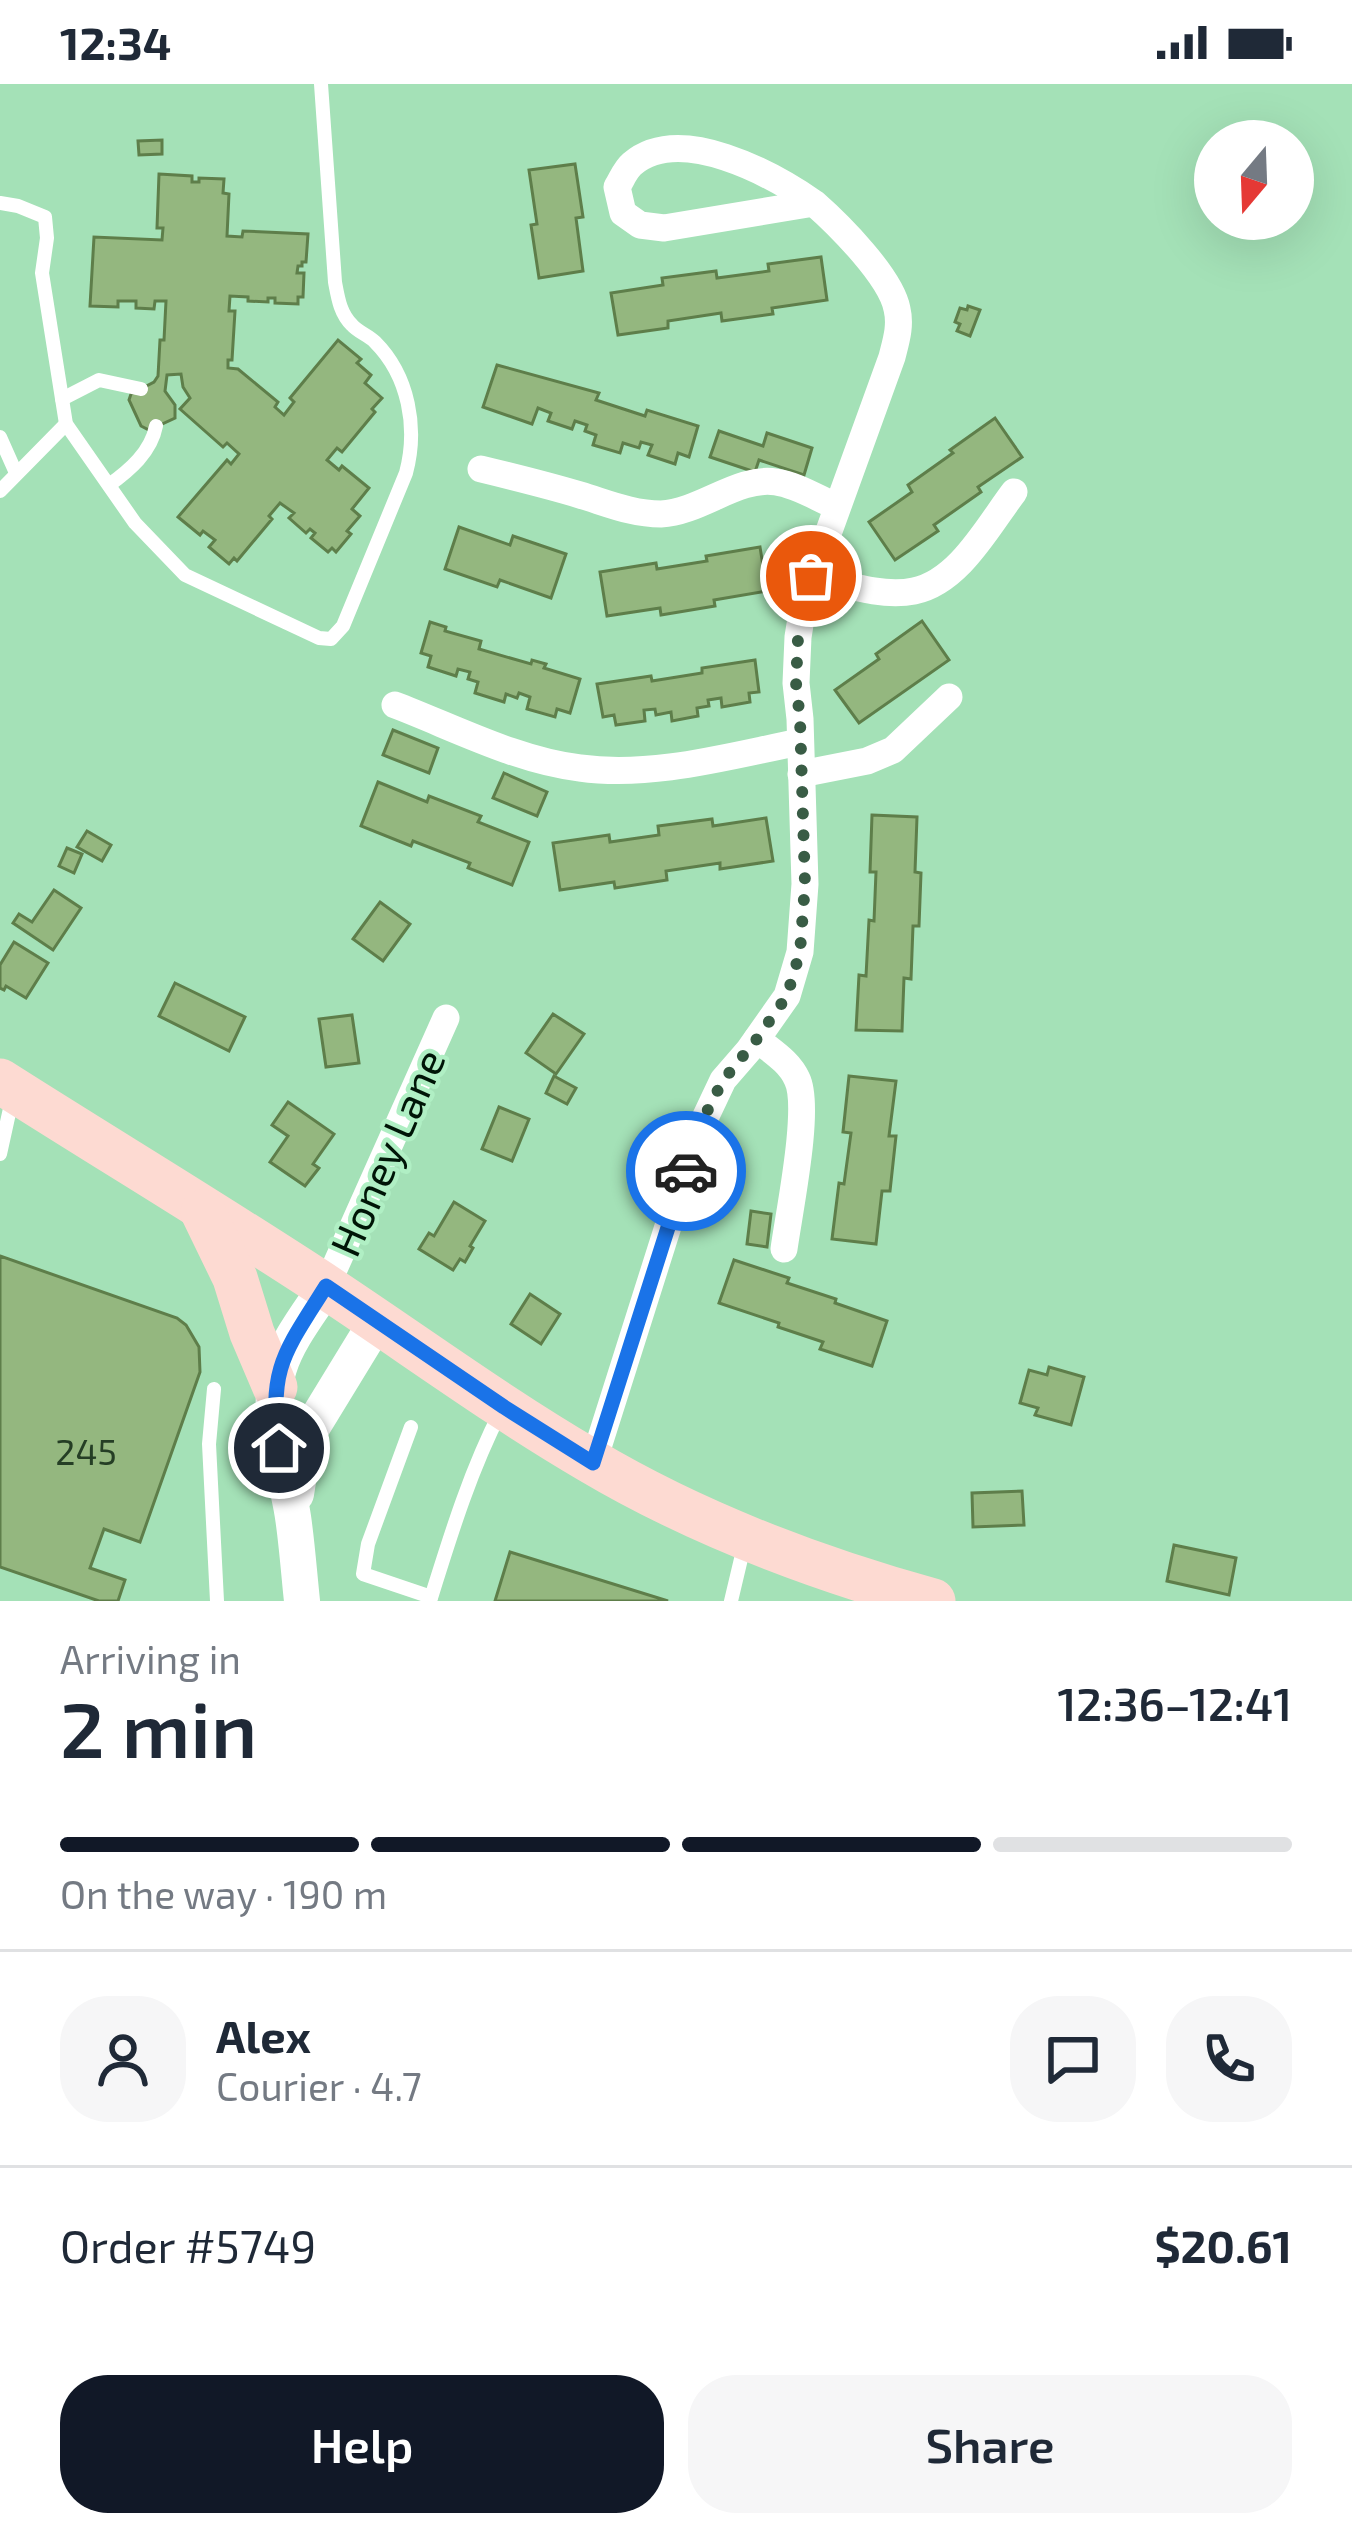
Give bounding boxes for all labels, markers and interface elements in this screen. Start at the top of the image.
text: 12:34 [60,15,171,69]
north arrow [1194,120,1314,240]
map controls [1194,120,1314,240]
pin [760,525,862,627]
icon: bag [778,543,844,609]
street label: Honey Lane [318,1041,454,1263]
courier [626,1111,746,1231]
icon: car [653,1138,719,1204]
pin [228,1397,330,1499]
icon: home [246,1415,312,1481]
house number: 245 [55,1429,117,1472]
text: Arriving in [60,1635,241,1682]
text: 12:36–12:41 [1058,1676,1292,1730]
text: 2 min [60,1680,257,1774]
text: On the way · 190 m [60,1870,387,1917]
button: person [60,1996,186,2122]
button: chat [1010,1996,1136,2122]
button: phone [1166,1996,1292,2122]
text: Alex [216,2008,311,2062]
text: Courier · 4.7 [216,2062,422,2109]
text: Order #5749 [60,2218,316,2272]
text: $20.61 [1154,2218,1292,2272]
button: Help [60,2375,664,2513]
button: Share [688,2375,1292,2513]

